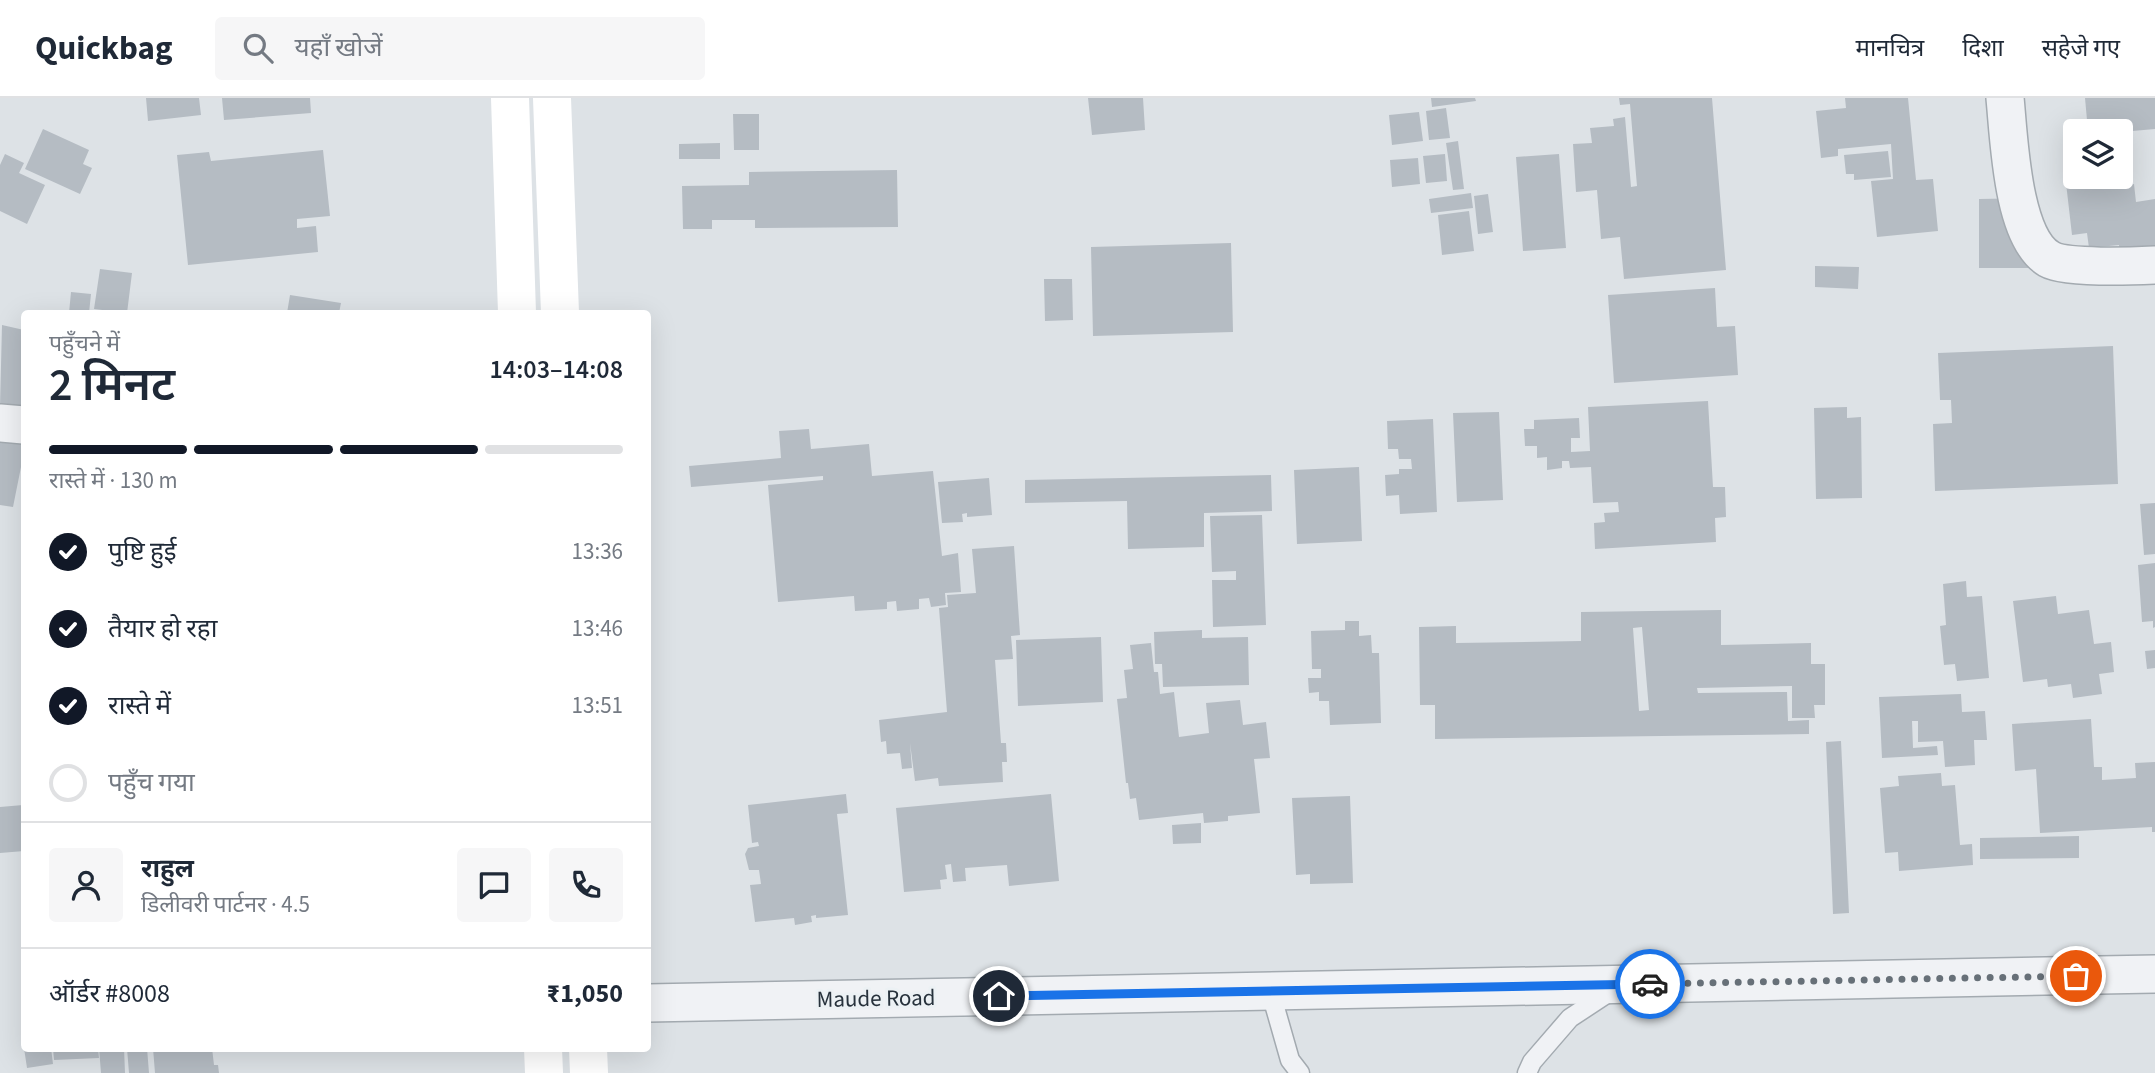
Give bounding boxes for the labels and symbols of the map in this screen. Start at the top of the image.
pin [2046,946,2106,1006]
courier [1615,949,1685,1019]
pin [969,966,1029,1026]
street label: Maude Road [816,981,936,1016]

